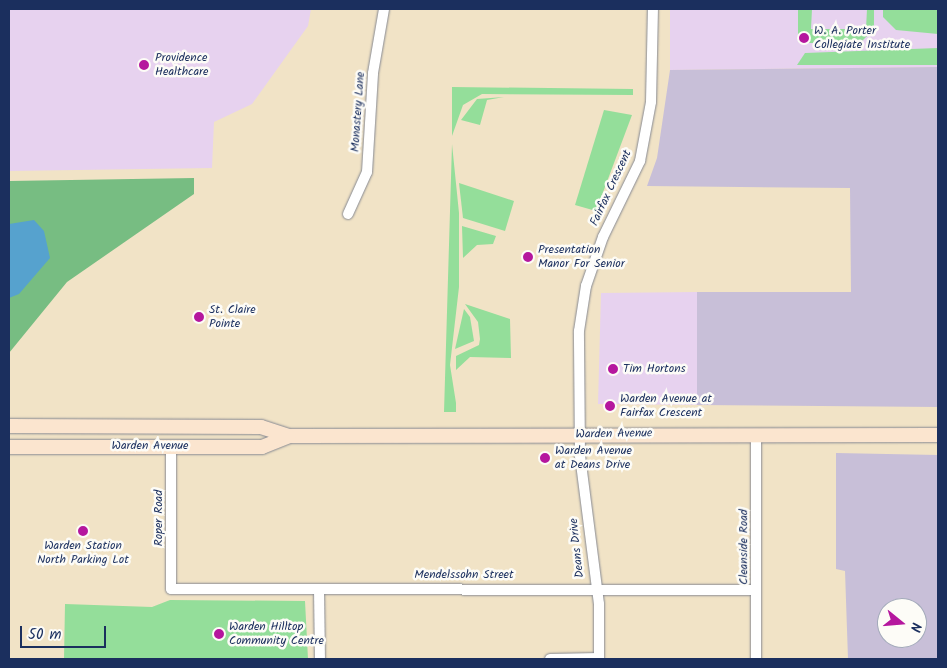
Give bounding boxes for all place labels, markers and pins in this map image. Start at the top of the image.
place label: W. A. Porter Collegiate Institute [814,24,910,52]
marker: W. A. Porter Collegiate Institute [798,32,810,44]
place label: Providence Healthcare [155,51,208,79]
marker: Providence Healthcare [137,58,151,72]
place label: Presentation Manor For Senior [538,243,625,271]
marker: Presentation Manor For Senior [522,251,534,263]
place label: St. Claire Pointe [209,303,256,331]
marker: St. Claire Pointe [193,311,205,323]
place label: Tim Hortons [623,362,686,376]
marker: Tim Hortons [607,363,619,375]
place label: Warden Avenue at Fairfax Crescent [620,392,712,420]
marker: Warden Avenue at Fairfax Crescent [604,400,616,412]
place label: Warden Avenue at Deans Drive [555,444,632,472]
marker: Warden Avenue at Deans Drive [539,452,551,464]
marker: Warden Station North Parking Lot [77,525,89,537]
place label: Warden Station North Parking Lot [37,539,129,567]
place label: Warden Hilltop Community Centre [229,620,324,648]
marker: Warden Hilltop Community Centre [213,628,225,640]

